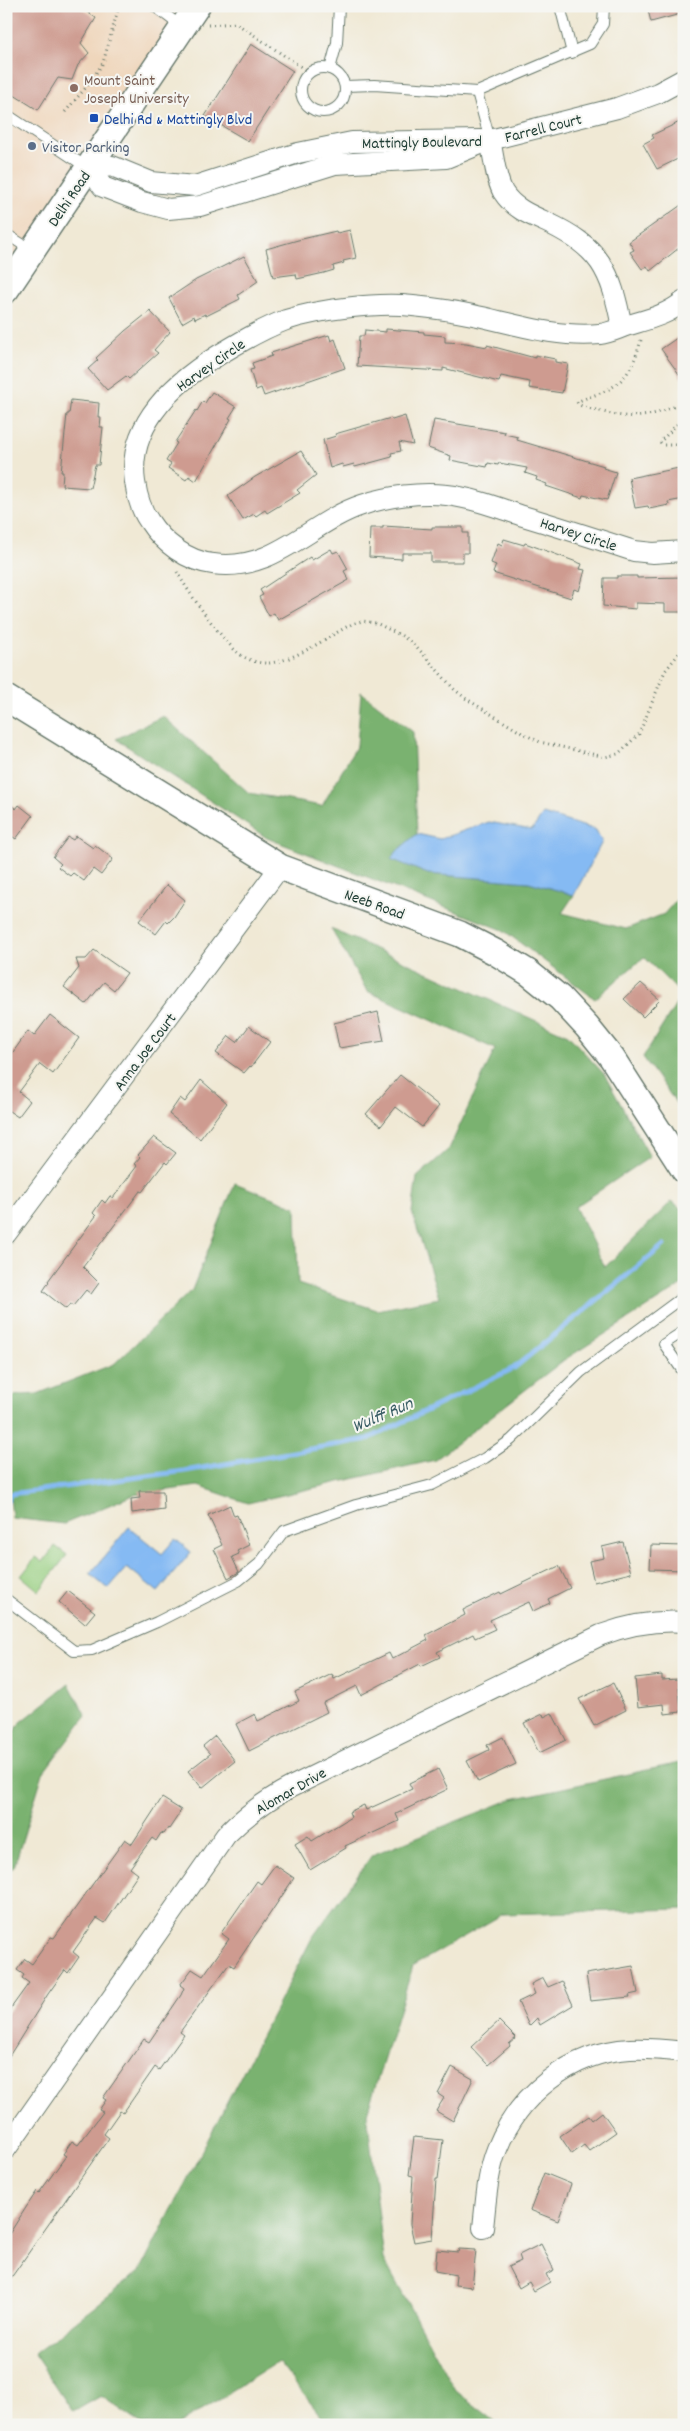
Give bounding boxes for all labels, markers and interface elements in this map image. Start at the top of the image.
place label: Mount Saint Joseph University [84,70,189,111]
marker: Mount Saint Joseph University [68,82,80,94]
place label: Delhi Rd & Mattingly Blvd [104,109,252,132]
street label: Farrell Court [503,109,585,150]
marker: Delhi Rd & Mattingly Blvd [88,112,100,124]
street label: Mattingly Boulevard [362,131,482,156]
place label: Visitor Parking [42,137,130,160]
marker: Visitor Parking [26,140,38,152]
street label: Delhi Road [43,167,97,232]
street label: Harvey Circle [172,334,251,398]
street label: Harvey Circle [537,512,620,559]
street label: Neeb Road [341,884,407,927]
street label: Anna Joe Court [109,1009,183,1096]
water label: Wulff Run [349,1392,418,1440]
street label: Alomar Drive [251,1763,331,1822]

